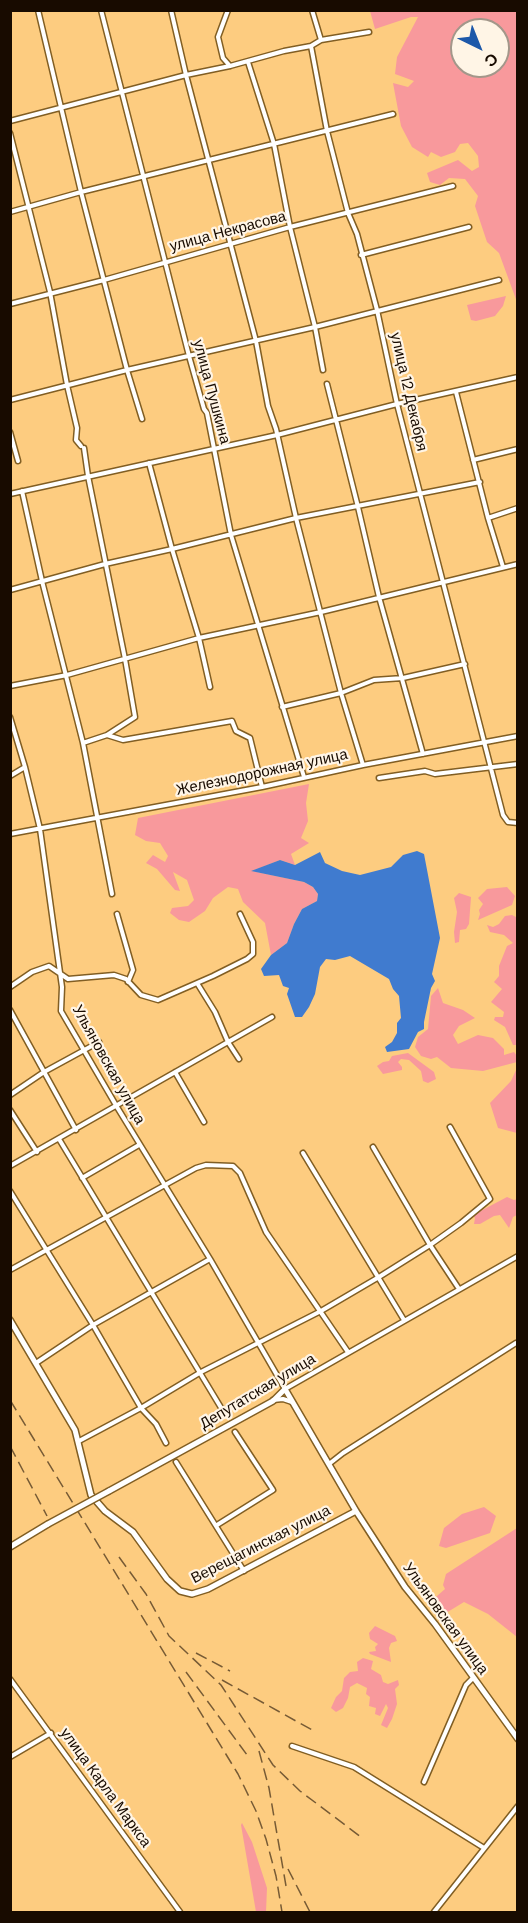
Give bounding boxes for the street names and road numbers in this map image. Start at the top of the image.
street label: улица Некрасова [168,208,288,256]
street label: улица 12 Декабря [386,331,430,453]
street label: улица Пушкина [188,338,234,446]
street label: Железнодорожная улица [175,746,349,800]
street label: Ульяновская улица [68,1002,148,1128]
street label: Депутатская улица [197,1350,319,1434]
street label: Верещагинская улица [188,1502,334,1588]
street label: Ульяновская улица [398,1560,492,1678]
street label: улица Карла Маркса [56,1725,154,1851]

